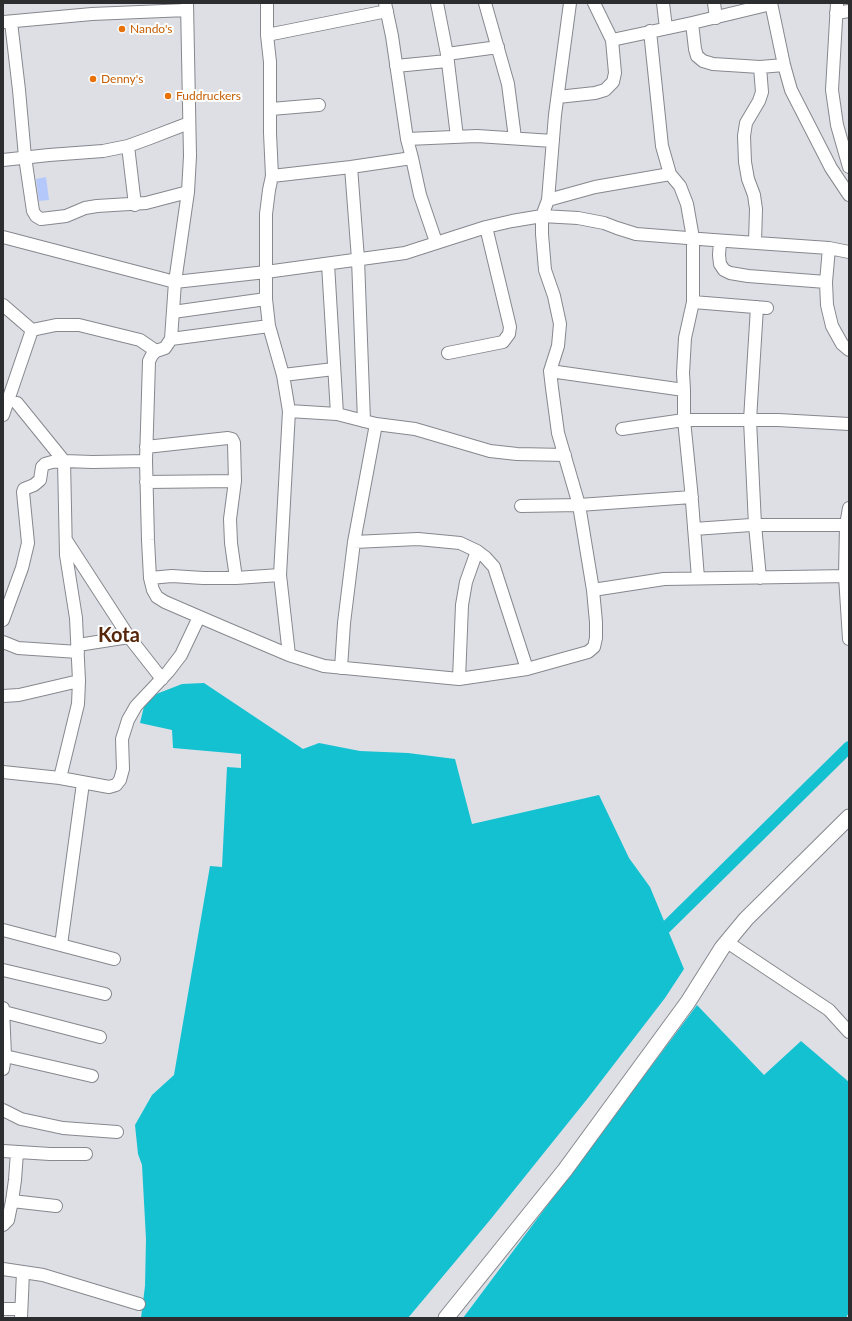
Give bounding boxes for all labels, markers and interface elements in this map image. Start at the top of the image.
place label: Nando's [130,22,172,36]
marker: Nando's [117,24,127,34]
place label: Denny's [101,72,143,86]
marker: Denny's [88,74,98,84]
place label: Fuddruckers [176,89,241,103]
marker: Fuddruckers [163,91,173,101]
district label: Kota [98,624,140,648]

